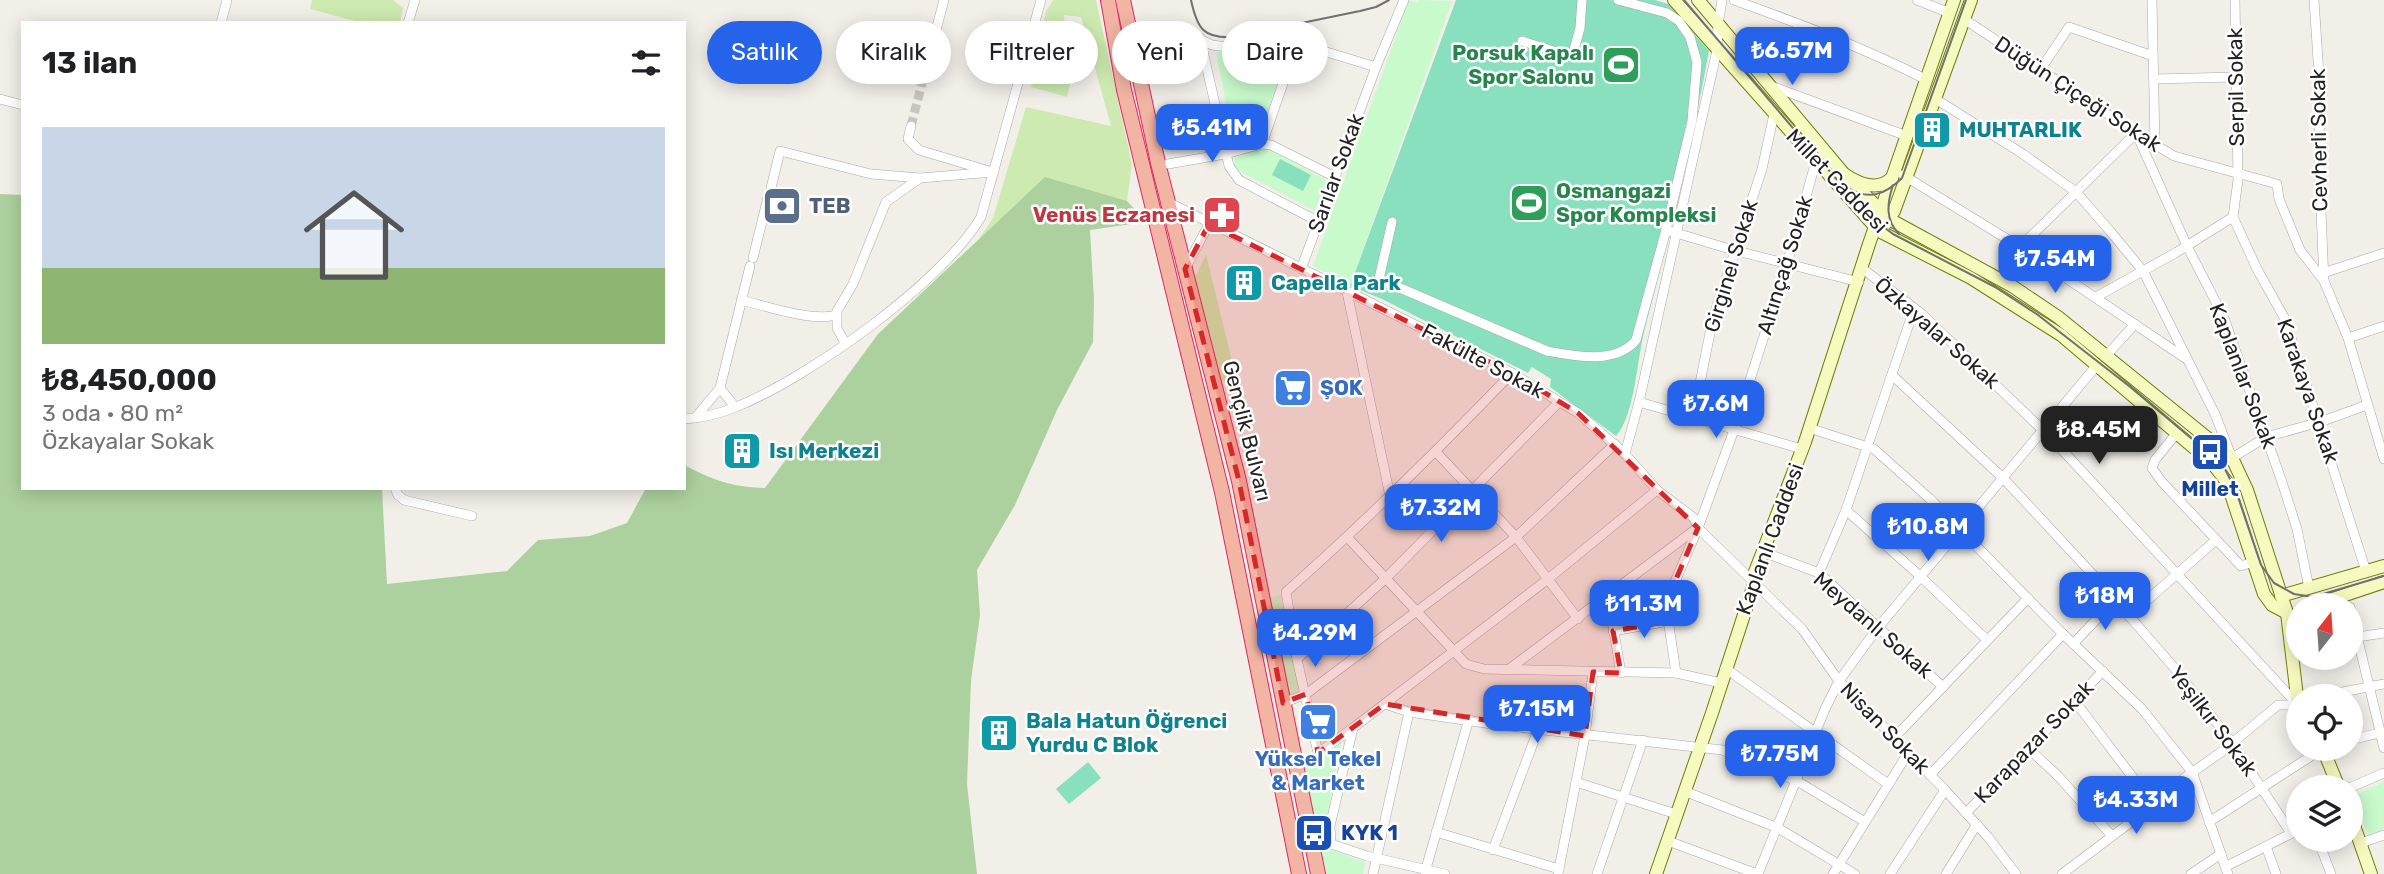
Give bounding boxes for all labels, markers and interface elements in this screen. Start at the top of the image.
chip: Satılık [707,21,822,84]
chip: Kiralık [836,21,951,84]
chip: Filtreler [965,21,1098,84]
chip: Yeni [1112,21,1208,84]
chip: Daire [1222,21,1328,84]
street label: Serpil Sokak [2222,27,2249,147]
pin: ₺6.57M [1735,28,1849,87]
street label: Düğün Çiçeği Sokak [1990,30,2166,157]
text: ₺6.57M [1751,36,1833,64]
place label: Porsuk Kapalı Spor Salonu [1452,40,1594,89]
icon: filters [627,44,665,82]
sports icon: Porsuk Kapalı Spor Salonu [1600,44,1642,86]
text: 13 ilan [42,45,137,81]
street label: Cevherli Sokak [2305,68,2332,212]
pin: ₺5.41M [1155,104,1269,164]
building icon: MUHTARLIK [1911,109,1953,151]
street label: Sarılar Sokak [1302,110,1369,236]
text: ₺5.41M [1172,113,1252,141]
place label: MUHTARLIK [1959,117,2082,142]
street label: Millet Caddesi [1781,123,1893,238]
icon: home [291,172,417,298]
place label: Osmangazi Spor Kompleksi [1556,178,1716,227]
sports icon: Osmangazi Spor Kompleksi [1508,182,1550,224]
bank icon: TEB [761,185,803,227]
street label: Altınçağ Sokak [1751,192,1818,337]
place label: TEB [809,193,850,218]
pharmacy icon: Venüs Eczanesi [1201,194,1243,236]
street label: Girginel Sokak [1698,196,1763,335]
place label: Venüs Eczanesi [1033,202,1195,227]
pin: ₺7.54M [1998,236,2112,295]
text: ₺7.54M [2014,244,2096,272]
building icon: Capella Park [1223,262,1265,304]
place label: Capella Park [1271,270,1402,295]
street label: Özkayalar Sokak [1870,272,2005,394]
street label: Kaplanlar Sokak [2204,300,2283,452]
street label: Karakaya Sokak [2272,315,2345,467]
street label: Fakülte Sokak [1418,318,1549,403]
street label: Gençlik Bulvarı [1218,358,1277,504]
text: ₺8,450,000 [42,362,217,398]
supermarket icon: ŞOK [1272,367,1314,409]
place label: ŞOK [1320,375,1363,400]
pin: ₺7.6M [1667,380,1765,440]
text: ₺7.6M [1683,389,1749,417]
text: 3 oda · 80 m² [42,399,183,427]
pin: ₺8.45M [2042,406,2156,466]
text: ₺8.45M [2057,415,2141,443]
text: Özkayalar Sokak [42,427,214,455]
building icon: Isı Merkezi [721,430,763,472]
bus stop icon: Millet [2189,431,2231,473]
place label: Isı Merkezi [769,438,879,463]
street label: Kaplanlı Caddesi [1731,460,1809,618]
place label: Millet [2181,476,2239,501]
pin: ₺7.32M [1384,484,1498,544]
text: ₺7.32M [1401,493,1481,521]
pin: ₺10.8M [1871,504,1985,563]
text: ₺10.8M [1887,512,1969,540]
street label: Meydanlı Sokak [1809,566,1938,683]
pin: ₺18M [2064,572,2146,632]
pin: ₺11.3M [1587,580,1701,640]
text: ₺18M [2075,581,2135,609]
text: ₺11.3M [1606,589,1682,617]
north arrow [2286,593,2362,670]
map controls [2286,593,2363,852]
pin: ₺4.29M [1258,610,1372,669]
text: ₺4.29M [1273,618,1357,646]
street label: Yeşilkır Sokak [2164,661,2263,781]
street label: Karapazar Sokak [1969,675,2099,808]
street label: Nisan Sokak [1835,677,1935,779]
button: locate [2286,684,2363,761]
pin: ₺7.15M [1480,686,1594,745]
text: ₺7.15M [1499,694,1575,722]
supermarket icon: Yüksel Tekel & Market [1297,701,1339,743]
place label: Bala Hatun Öğrenci Yurdu C Blok [1026,708,1227,757]
building icon: Bala Hatun Öğrenci Yurdu C Blok [978,712,1020,754]
pin: ₺7.75M [1723,730,1837,790]
text: ₺7.75M [1741,739,1819,767]
place label: Yüksel Tekel & Market [1255,746,1381,795]
button: layers [2286,775,2363,852]
pin: ₺4.33M [2079,776,2193,836]
text: ₺4.33M [2094,785,2178,813]
bus stop icon: KYK 1 [1293,812,1335,854]
place label: KYK 1 [1341,820,1398,845]

